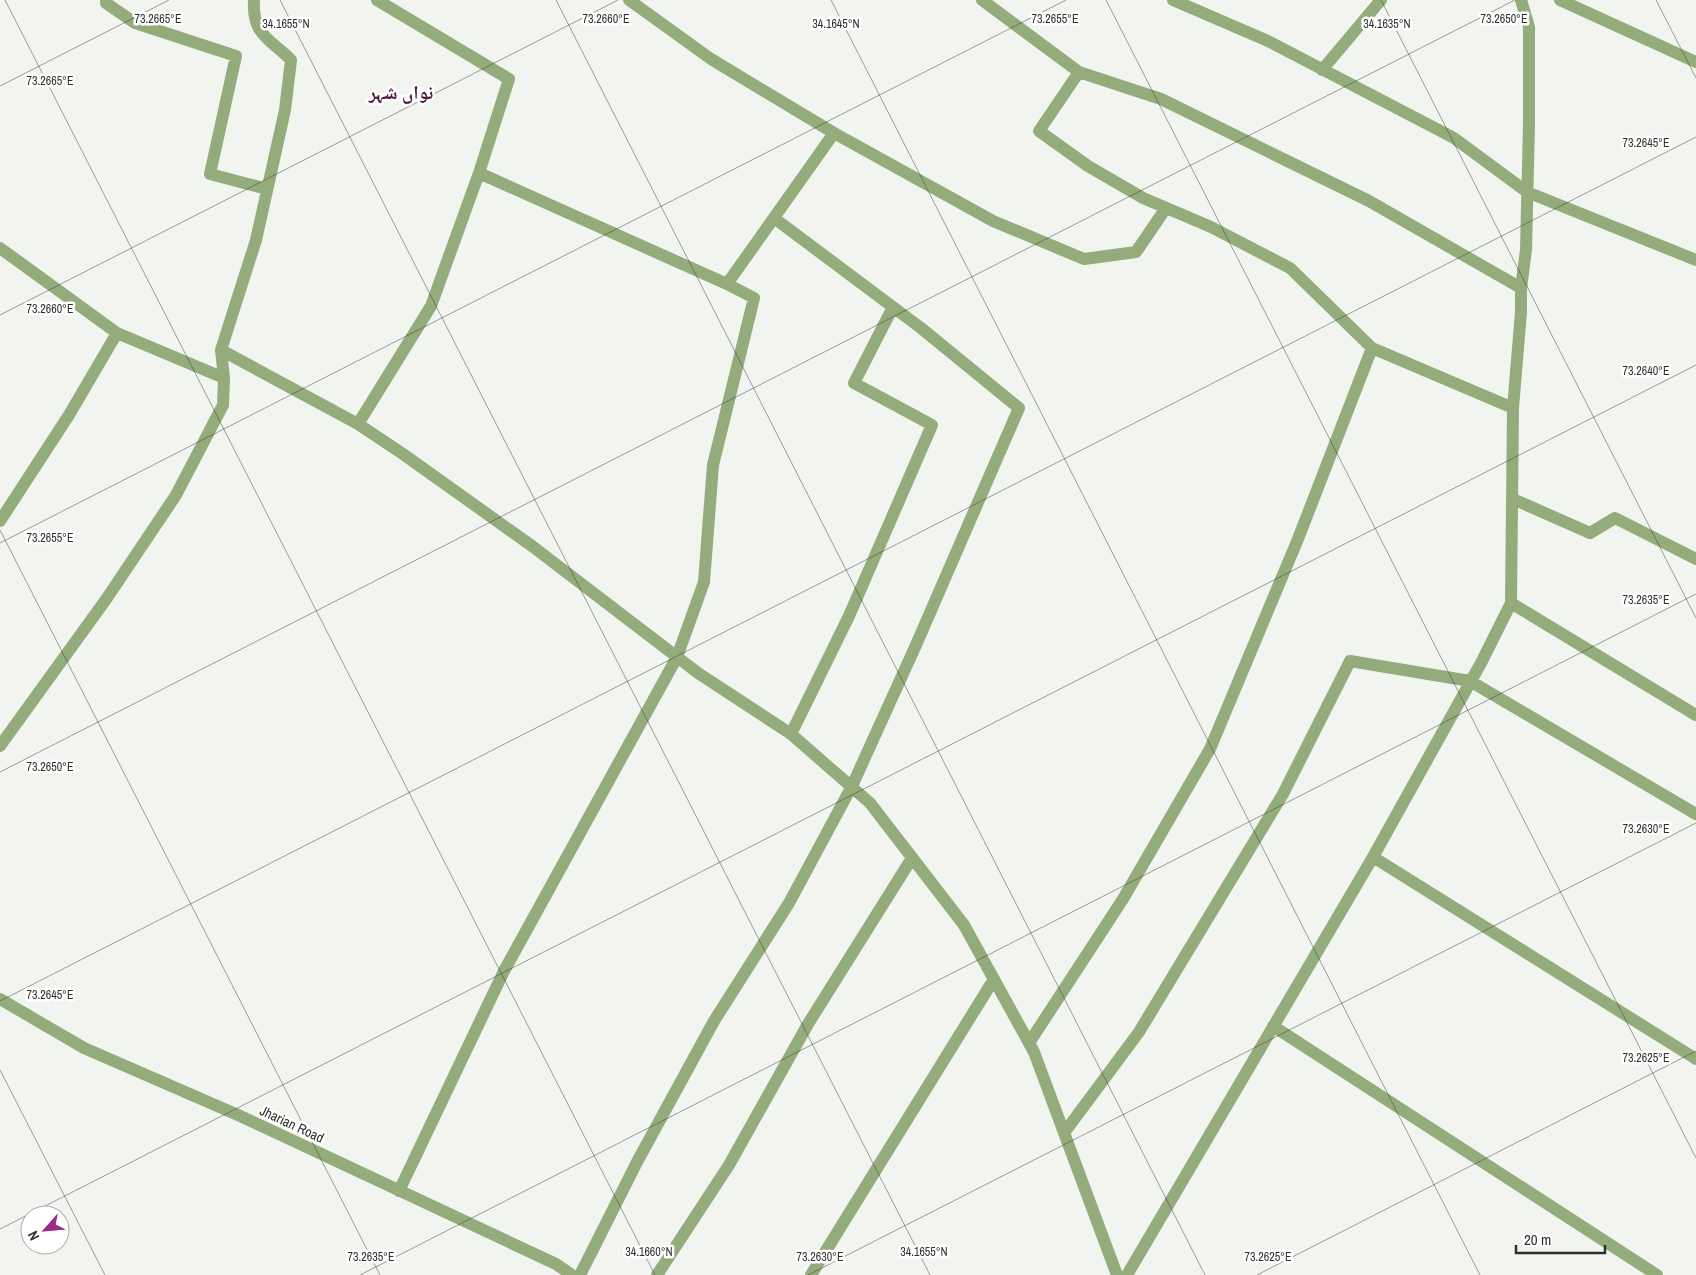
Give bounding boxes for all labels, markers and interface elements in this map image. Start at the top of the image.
text: 73.2665°E [135,11,181,27]
text: 73.2660°E [583,11,629,27]
text: 73.2655°E [1032,11,1078,27]
text: 73.2650°E [1481,11,1527,27]
text: 34.1655°N [262,16,310,32]
text: 34.1645°N [812,16,860,32]
text: 34.1635°N [1363,16,1411,32]
text: 73.2665°E [27,73,73,89]
district label: نواں شہر [368,79,433,105]
text: 73.2645°E [1623,135,1669,151]
text: 73.2660°E [27,301,73,317]
text: 73.2640°E [1623,363,1669,379]
text: 73.2655°E [27,530,73,546]
text: 73.2635°E [1623,592,1669,608]
text: 73.2650°E [27,759,73,775]
text: 73.2630°E [1623,821,1669,837]
text: 73.2645°E [27,987,73,1003]
text: 73.2625°E [1623,1050,1669,1066]
street label: Jharian Road [257,1101,327,1147]
north arrow [20,1205,70,1255]
scale bar [1516,1222,1605,1254]
text: N [24,1228,43,1244]
text: 20 m [1524,1229,1551,1250]
text: 34.1660°N [625,1244,673,1260]
text: 34.1655°N [900,1244,948,1260]
text: 73.2635°E [348,1249,394,1265]
text: 73.2630°E [797,1249,843,1265]
text: 73.2625°E [1245,1249,1291,1265]

